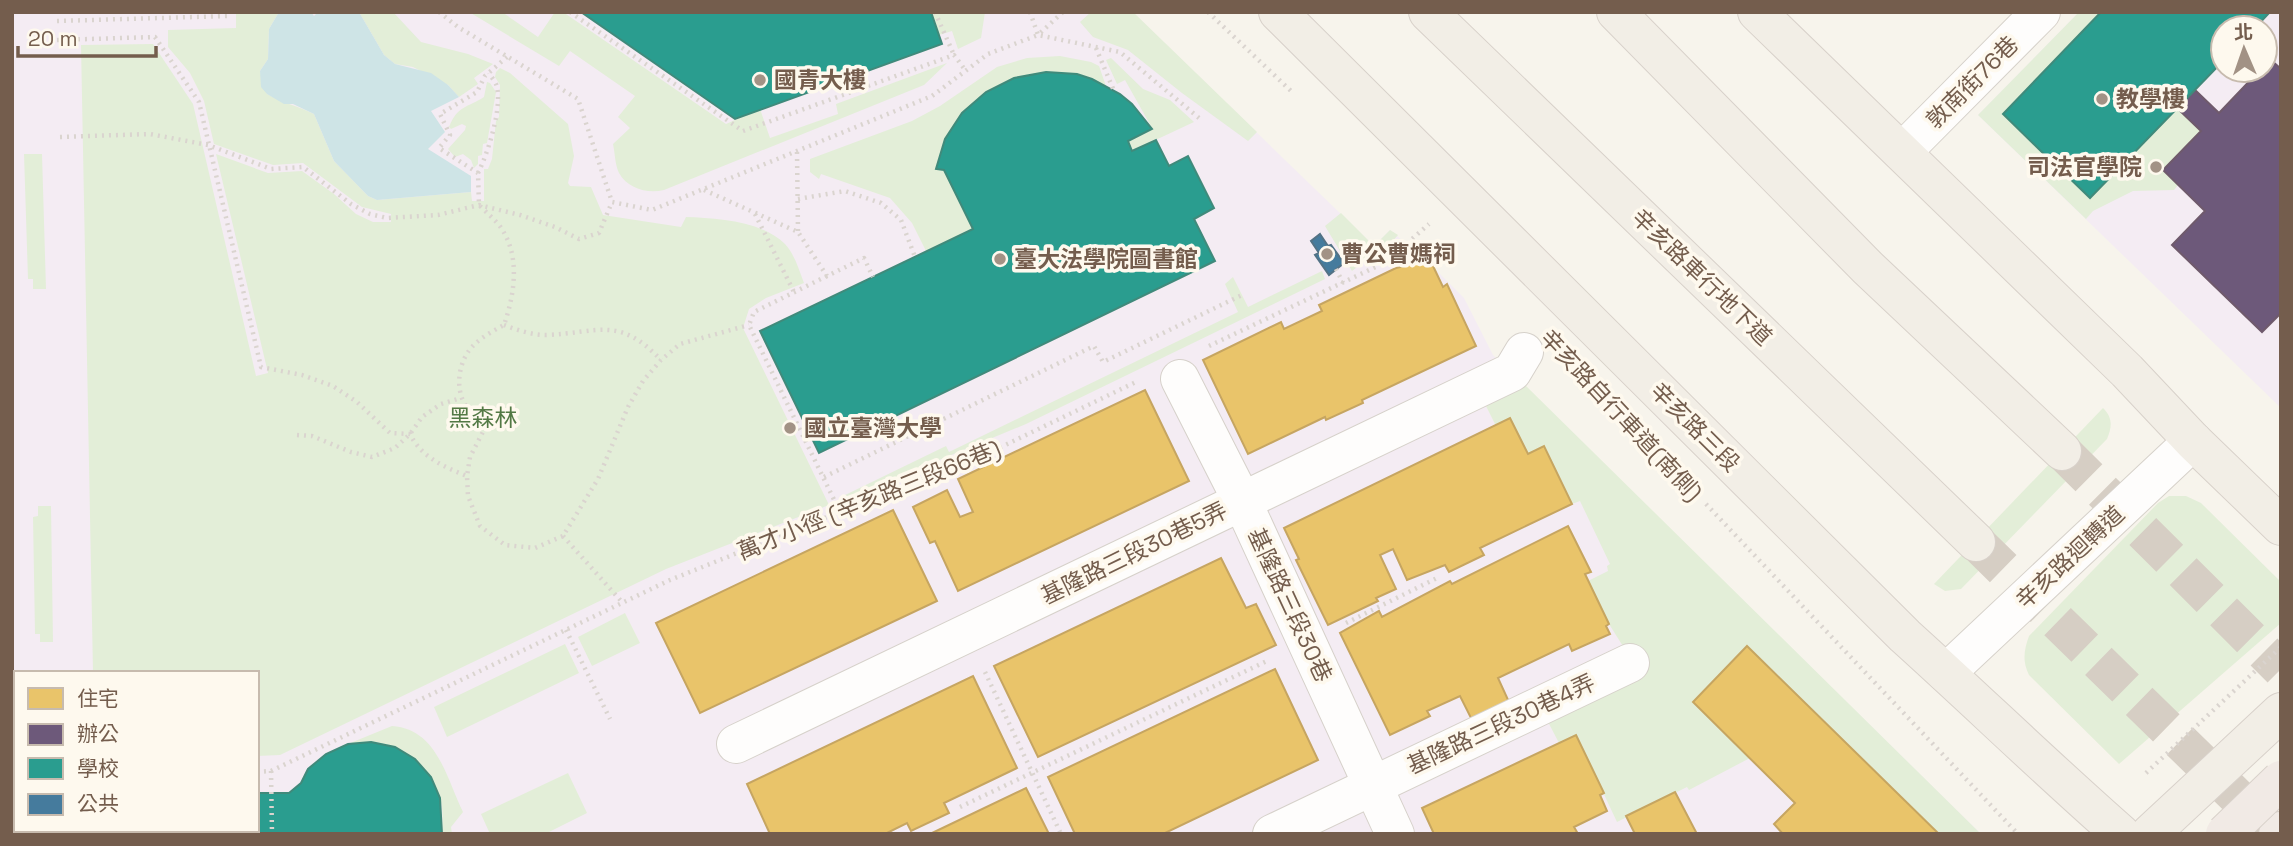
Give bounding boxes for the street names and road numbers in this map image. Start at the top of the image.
street label: 敦南街76巷 [1919,29,2025,135]
street label: 辛亥路車行地下道 [1625,202,1779,352]
street label: 辛亥路自行車道(南側) [1534,323,1708,507]
street label: 辛亥路三段 [1644,376,1746,478]
street label: 萬才小徑 (辛亥路三段66巷) [733,433,1005,567]
street label: 基隆路三段30巷5弄 [1036,495,1232,611]
street label: 辛亥路迴轉道 [2009,499,2131,615]
street label: 基隆路三段30巷 [1241,523,1339,687]
street label: 基隆路三段30巷4弄 [1402,667,1600,781]

